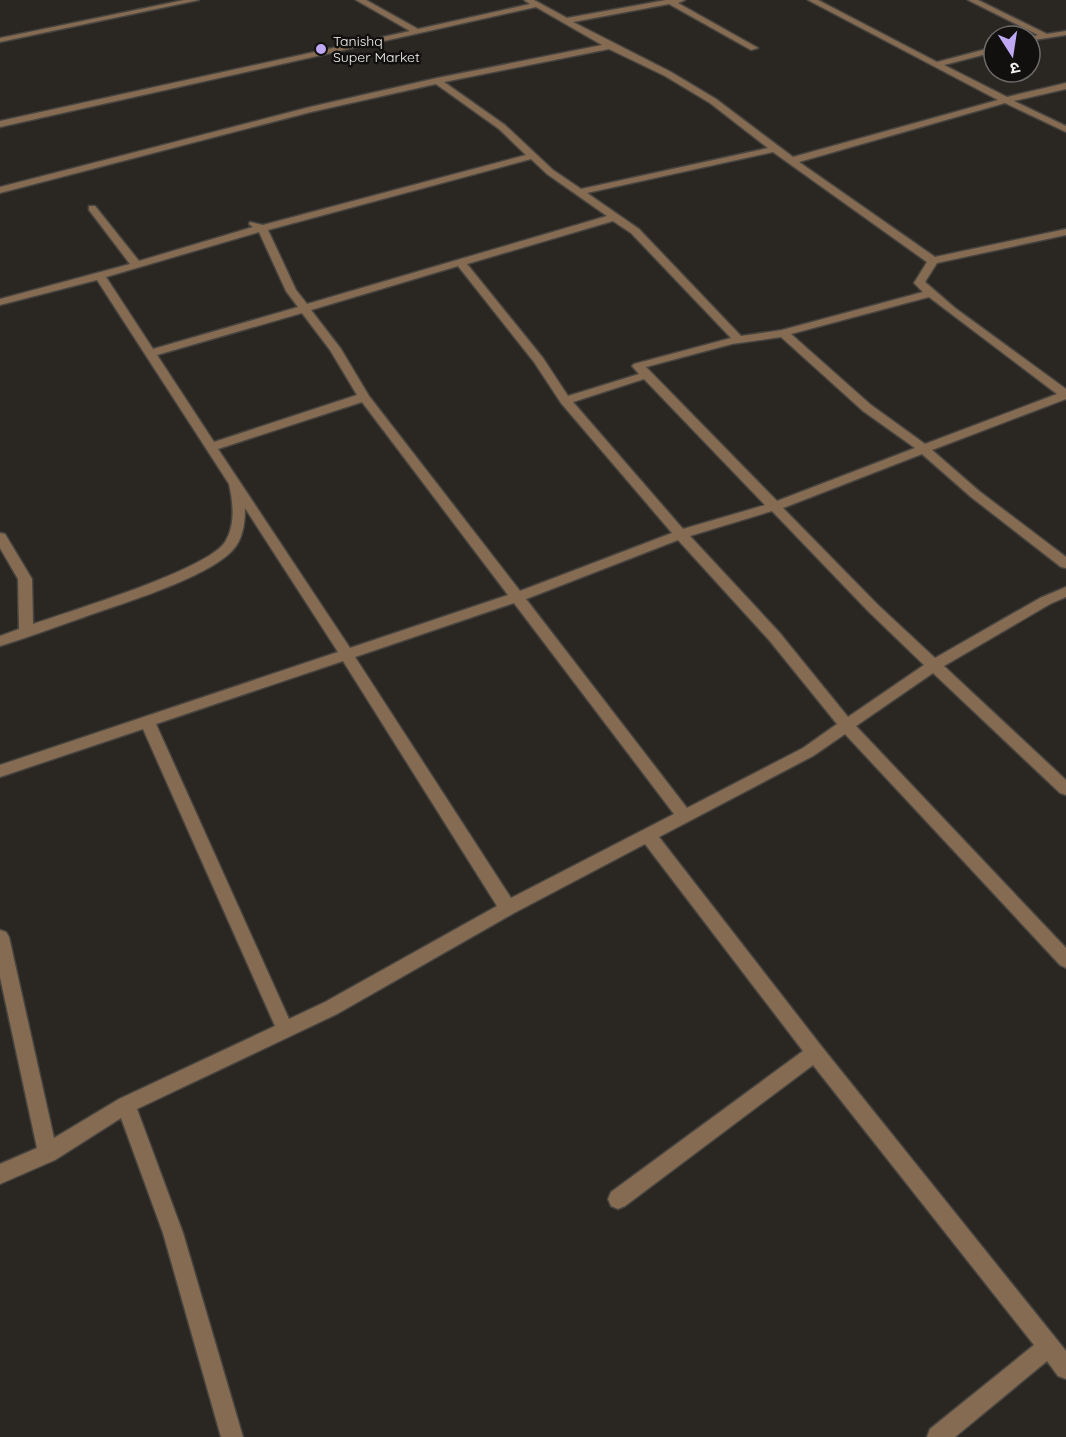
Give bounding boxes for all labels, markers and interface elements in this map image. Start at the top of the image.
north arrow [982,24,1042,84]
place label: Tanishq Super Market [333,32,420,66]
marker: Tanishq Super Market [314,42,328,56]
text: उ [1008,58,1022,80]

